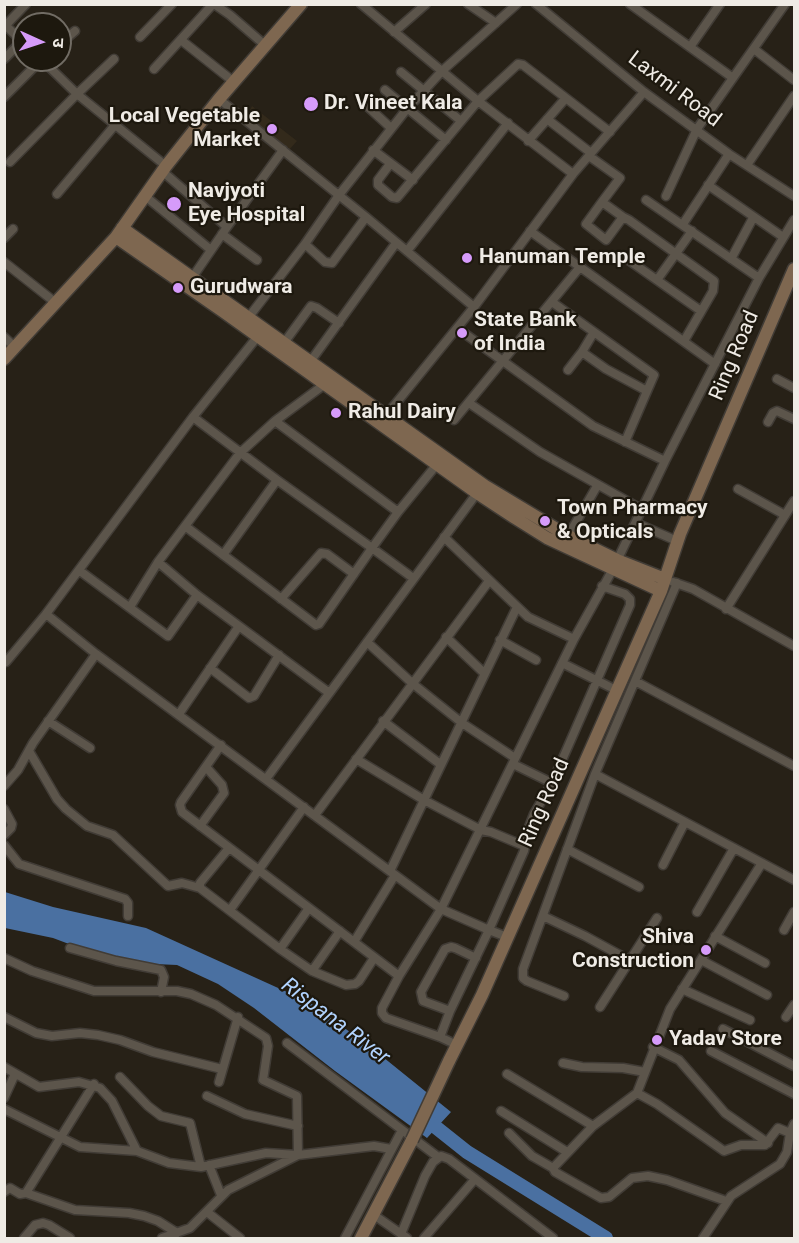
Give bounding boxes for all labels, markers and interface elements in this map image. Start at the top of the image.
north arrow [12,12,72,72]
text: उ [49,38,68,48]
street label: Laxmi Road [622,47,726,133]
place label: Dr. Vineet Kala [324,91,462,117]
marker: Dr. Vineet Kala [302,95,320,113]
place label: Local Vegetable Market [109,104,260,154]
marker: Local Vegetable Market [265,122,279,136]
place label: Navjyoti Eye Hospital [188,179,305,229]
marker: Navjyoti Eye Hospital [165,195,183,213]
place label: Hanuman Temple [479,245,645,271]
marker: Hanuman Temple [460,251,474,265]
place label: Gurudwara [190,275,293,301]
marker: Gurudwara [171,281,185,295]
street label: Ring Road [705,307,765,405]
place label: State Bank of India [474,308,577,358]
marker: State Bank of India [455,326,469,340]
place label: Rahul Dairy [348,400,456,426]
marker: Rahul Dairy [329,406,343,420]
place label: Town Pharmacy & Opticals [557,496,708,546]
marker: Town Pharmacy & Opticals [538,514,552,528]
street label: Ring Road [514,755,576,851]
place label: Shiva Construction [572,925,694,975]
marker: Shiva Construction [699,943,713,957]
water label: Rispana River [276,973,394,1071]
place label: Yadav Store [669,1027,782,1053]
marker: Yadav Store [650,1033,664,1047]

